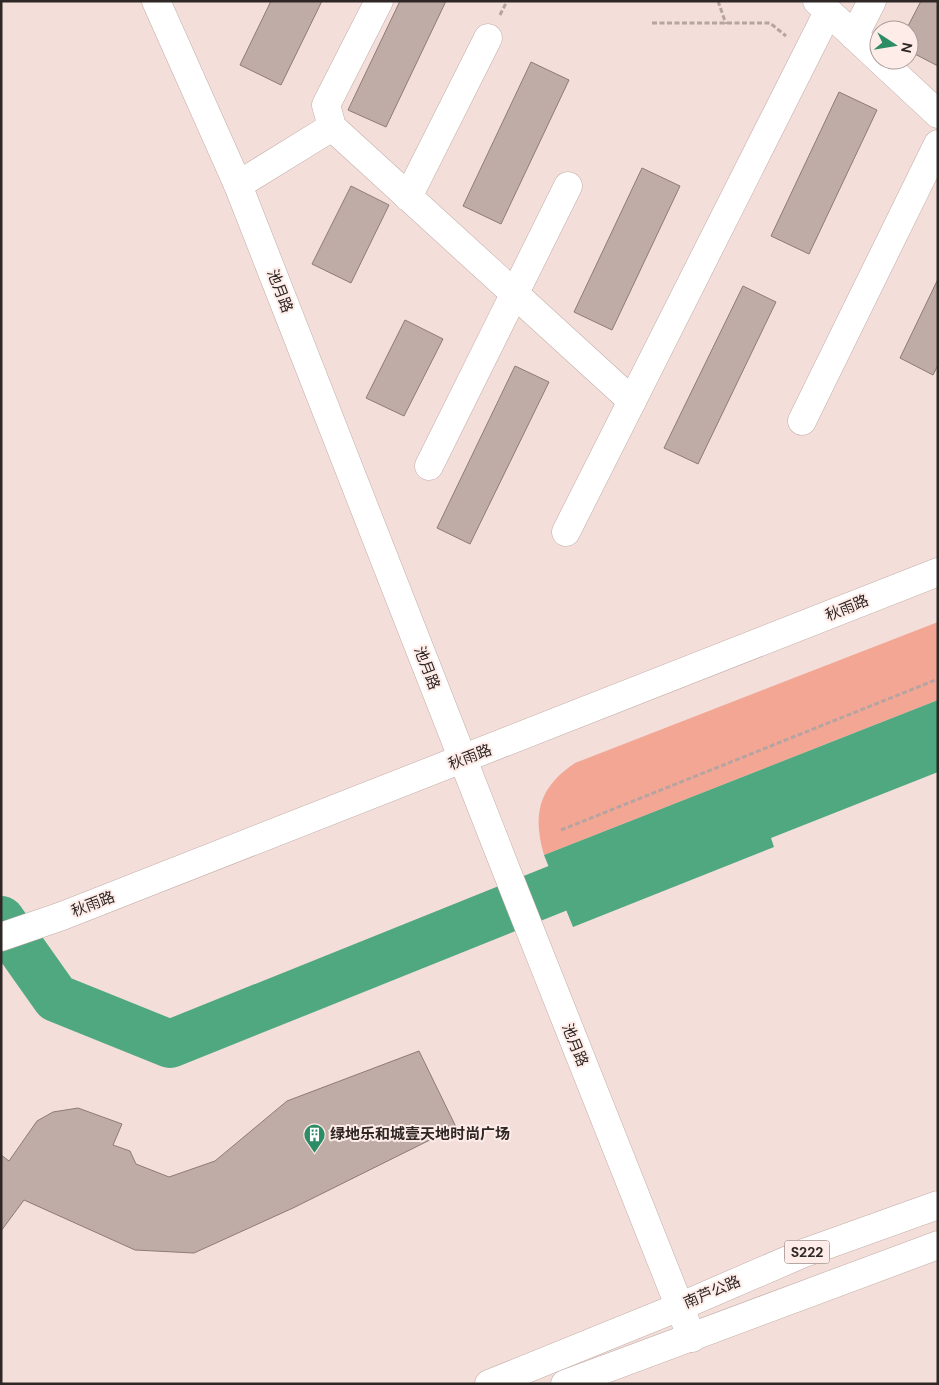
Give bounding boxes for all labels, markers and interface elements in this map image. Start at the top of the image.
north arrow [869,20,919,70]
text: N [897,41,917,55]
street label: 池月路 [263,266,297,316]
street label: 秋雨路 [822,590,872,626]
street label: 池月路 [410,643,444,693]
street label: 秋雨路 [445,740,495,774]
street label: 秋雨路 [68,887,118,921]
street label: 池月路 [557,1020,593,1070]
building icon: 绿地乐和城壹天地时尚广场 [302,1122,326,1153]
place label: 绿地乐和城壹天地时尚广场 [330,1124,510,1144]
road number: S222 [784,1240,830,1264]
street label: 南芦公路 [680,1271,744,1313]

